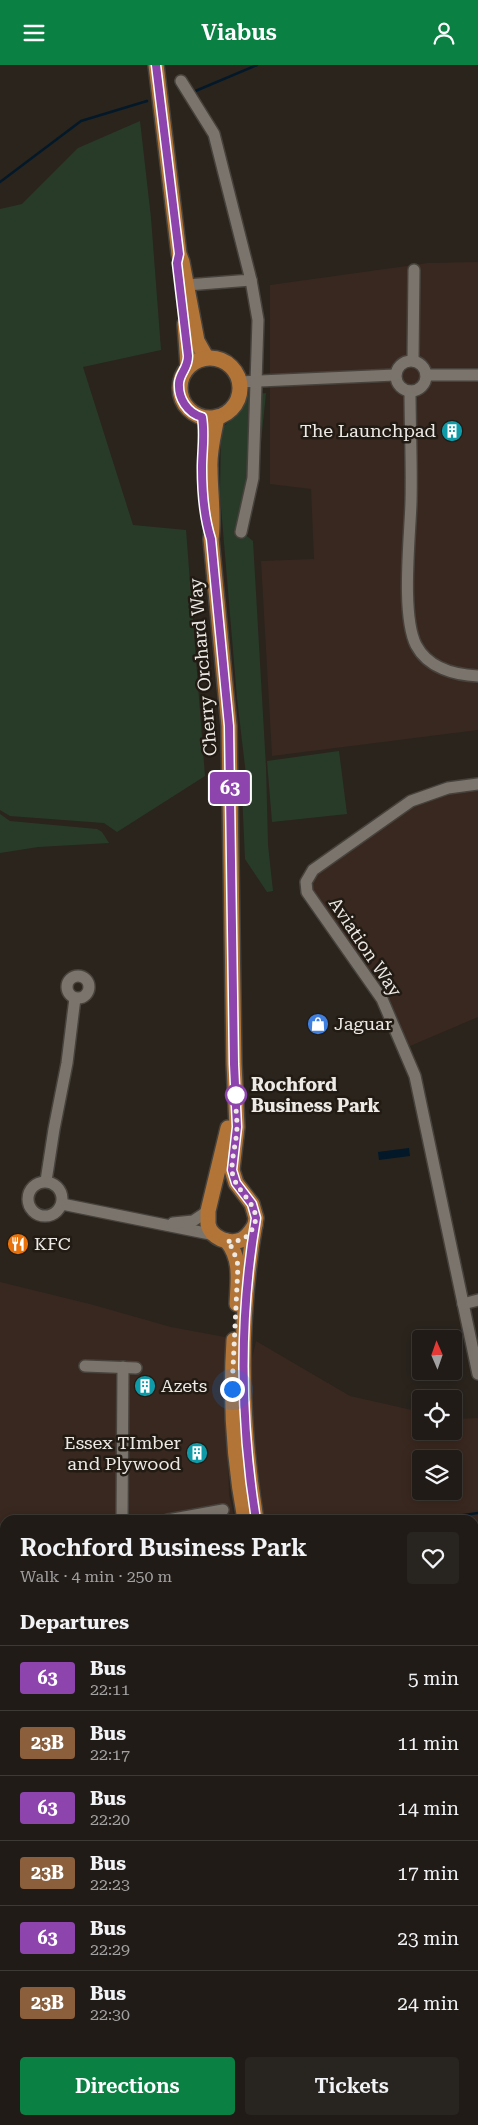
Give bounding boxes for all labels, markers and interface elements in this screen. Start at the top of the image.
icon: menu [20,19,48,47]
icon: person [430,19,458,47]
text: Viabus [201,20,277,45]
building icon: The Launchpad [440,419,464,443]
place label: The Launchpad [300,420,436,441]
street label: Cherry Orchard Way [184,577,221,757]
line badge: 63 [208,772,252,804]
text: 63 [220,777,240,798]
street label: Aviation Way [325,893,406,1001]
shop icon: Jaguar [306,1012,330,1036]
place label: Jaguar [334,1013,392,1034]
place label: Rochford Business Park [251,1074,381,1116]
marker: Rochford Business Park [225,1084,247,1106]
restaurant icon: KFC [6,1232,30,1256]
place label: KFC [34,1233,71,1254]
north arrow [412,1330,462,1380]
map controls [412,1330,462,1500]
building icon: Azets [133,1374,157,1398]
place label: Azets [161,1375,207,1396]
your location [220,1377,245,1402]
button: locate [412,1390,462,1440]
place label: Essex TImber and Plywood [64,1432,181,1474]
building icon: Essex TImber and Plywood [185,1441,209,1465]
button: layers [412,1450,462,1500]
button: heart [407,1532,459,1584]
text: Rochford Business Park [20,1534,307,1562]
text: Walk · 4 min · 250 m [20,1567,172,1586]
text: Departures [20,1611,129,1634]
text: Bus [90,1657,126,1680]
text: 63 [37,1667,58,1688]
text: 5 min [408,1667,459,1690]
text: 22:11 [90,1680,130,1699]
text: Bus [90,1722,126,1745]
text: 23B [31,1732,64,1753]
text: 11 min [397,1732,459,1755]
text: 22:17 [90,1745,130,1764]
text: Bus [90,1787,126,1810]
text: 63 [37,1797,58,1818]
text: 14 min [397,1797,459,1820]
text: 22:20 [90,1810,130,1829]
text: Bus [90,1852,126,1875]
text: 23B [31,1862,64,1883]
text: 17 min [397,1862,459,1885]
text: 22:23 [90,1875,130,1894]
text: Bus [90,1917,126,1940]
text: 63 [37,1927,58,1948]
text: 23 min [397,1927,459,1950]
text: 22:29 [90,1940,130,1959]
text: Bus [90,1982,126,2005]
text: 23B [31,1992,64,2013]
text: 24 min [397,1992,459,2015]
text: 22:30 [90,2005,130,2024]
button: Directions [20,2057,235,2115]
button: Tickets [245,2057,459,2115]

